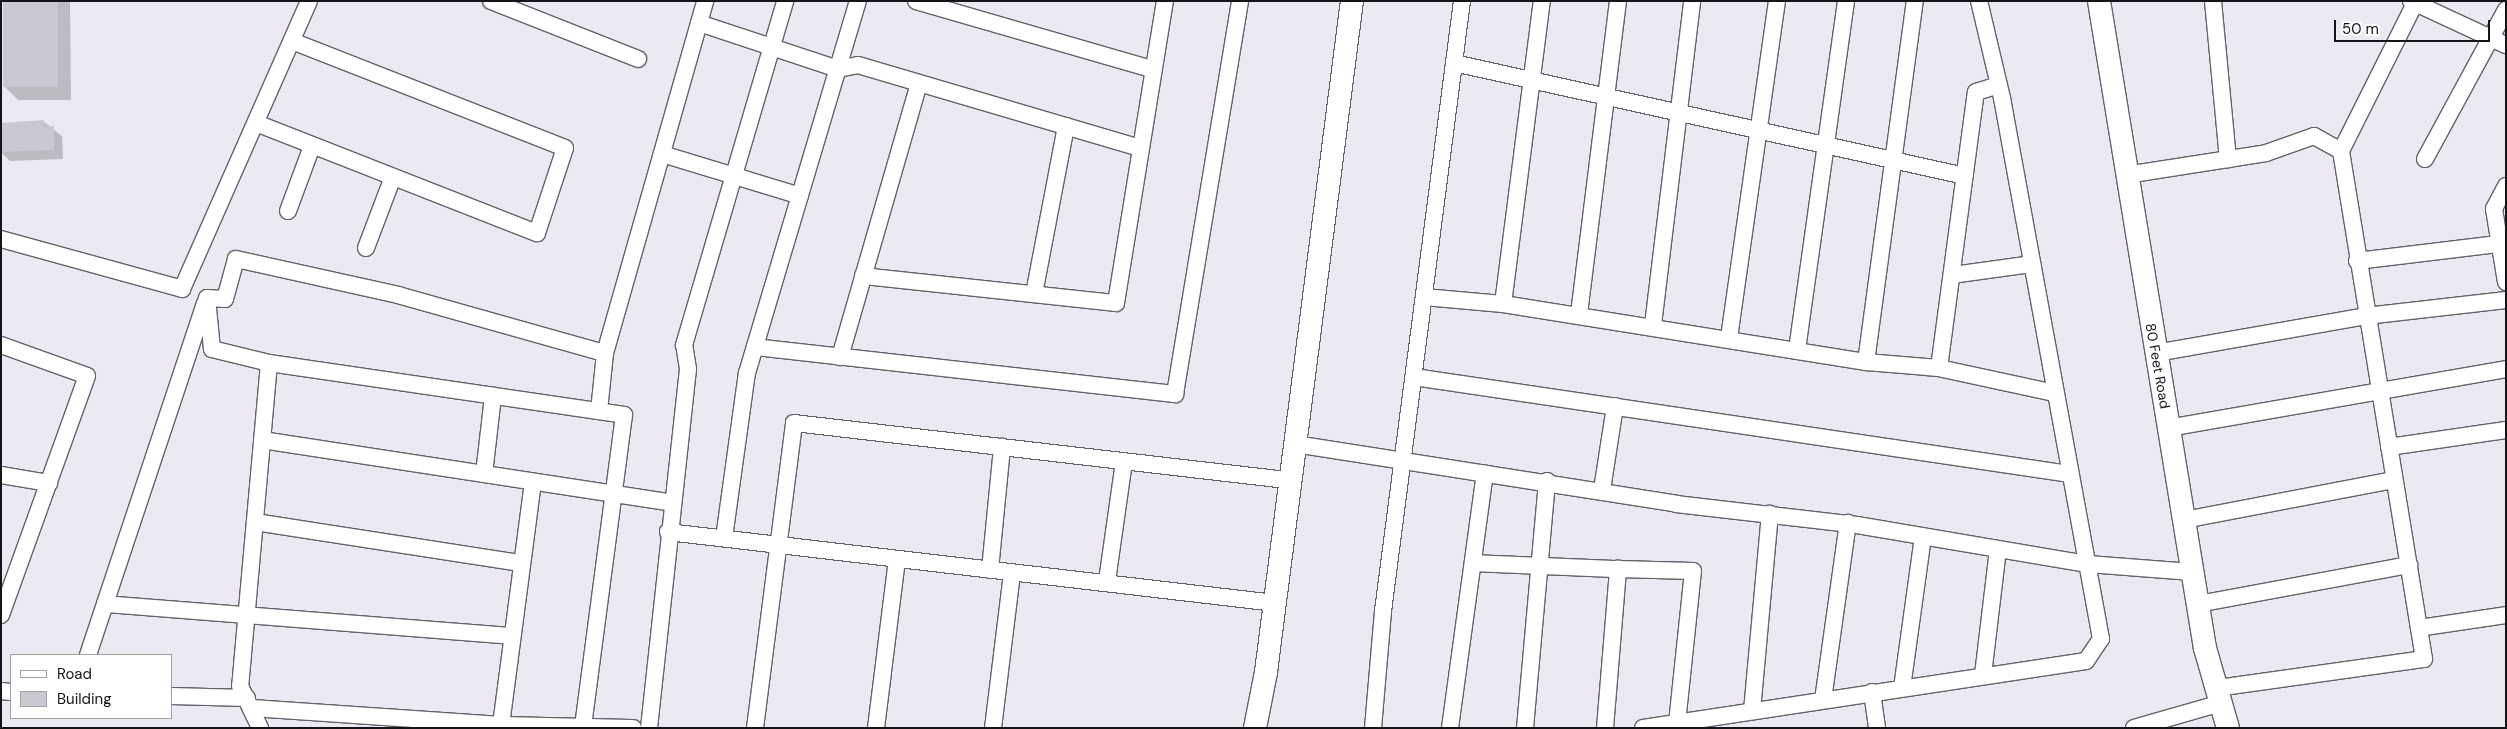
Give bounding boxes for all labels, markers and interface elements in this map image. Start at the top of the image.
scale bar [2337,10,2493,42]
text: 50 m [2342,19,2379,39]
street label: 80 Feet Road [2142,322,2174,410]
legend [10,654,172,719]
text: Road [57,664,92,684]
text: Building [57,689,112,709]

